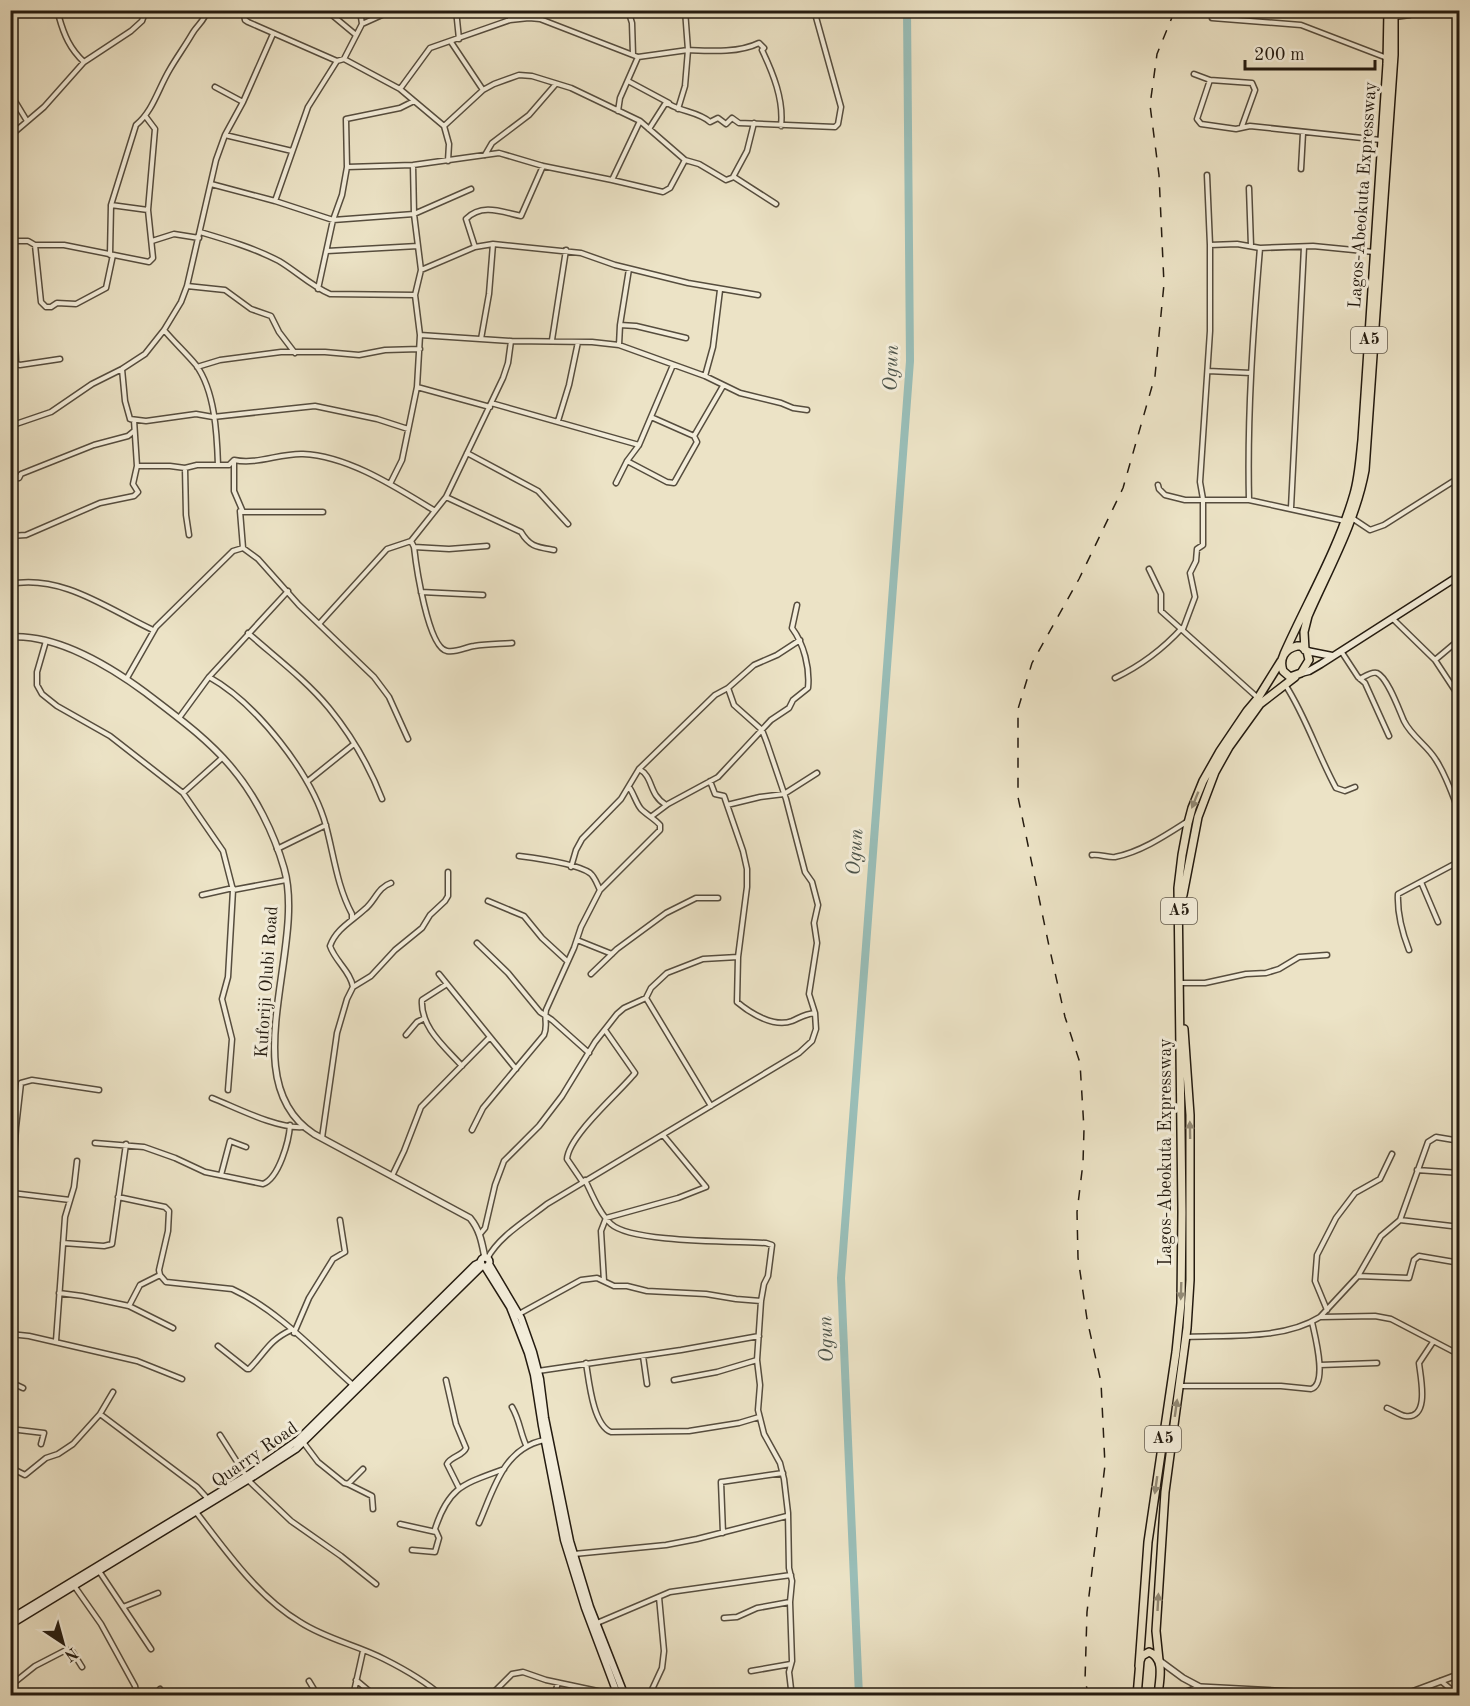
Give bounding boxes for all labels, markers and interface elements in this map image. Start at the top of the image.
scale bar [1245,33,1376,71]
text: 200 m [1254,46,1305,64]
street label: Lagos-Abeokuta Expressway [1346,81,1380,309]
road number: A5 [1351,327,1387,353]
water label: Ogun [881,344,903,392]
one-way arrow [1190,791,1200,809]
water label: Ogun [844,828,868,876]
road number: A5 [1161,898,1197,924]
street label: Kuforiji Olubi Road [253,905,281,1059]
street label: Lagos-Abeokuta Expressway [1157,1038,1175,1266]
one-way arrow [1185,1120,1195,1139]
one-way arrow [1177,1282,1186,1301]
water label: Ogun [816,1315,838,1363]
one-way arrow [1172,1398,1181,1417]
street label: Quarry Road [209,1419,301,1491]
road number: A5 [1145,1426,1181,1452]
one-way arrow [1152,1475,1161,1494]
one-way arrow [1153,1592,1162,1611]
north arrow [33,1613,93,1673]
text: N [60,1643,80,1664]

